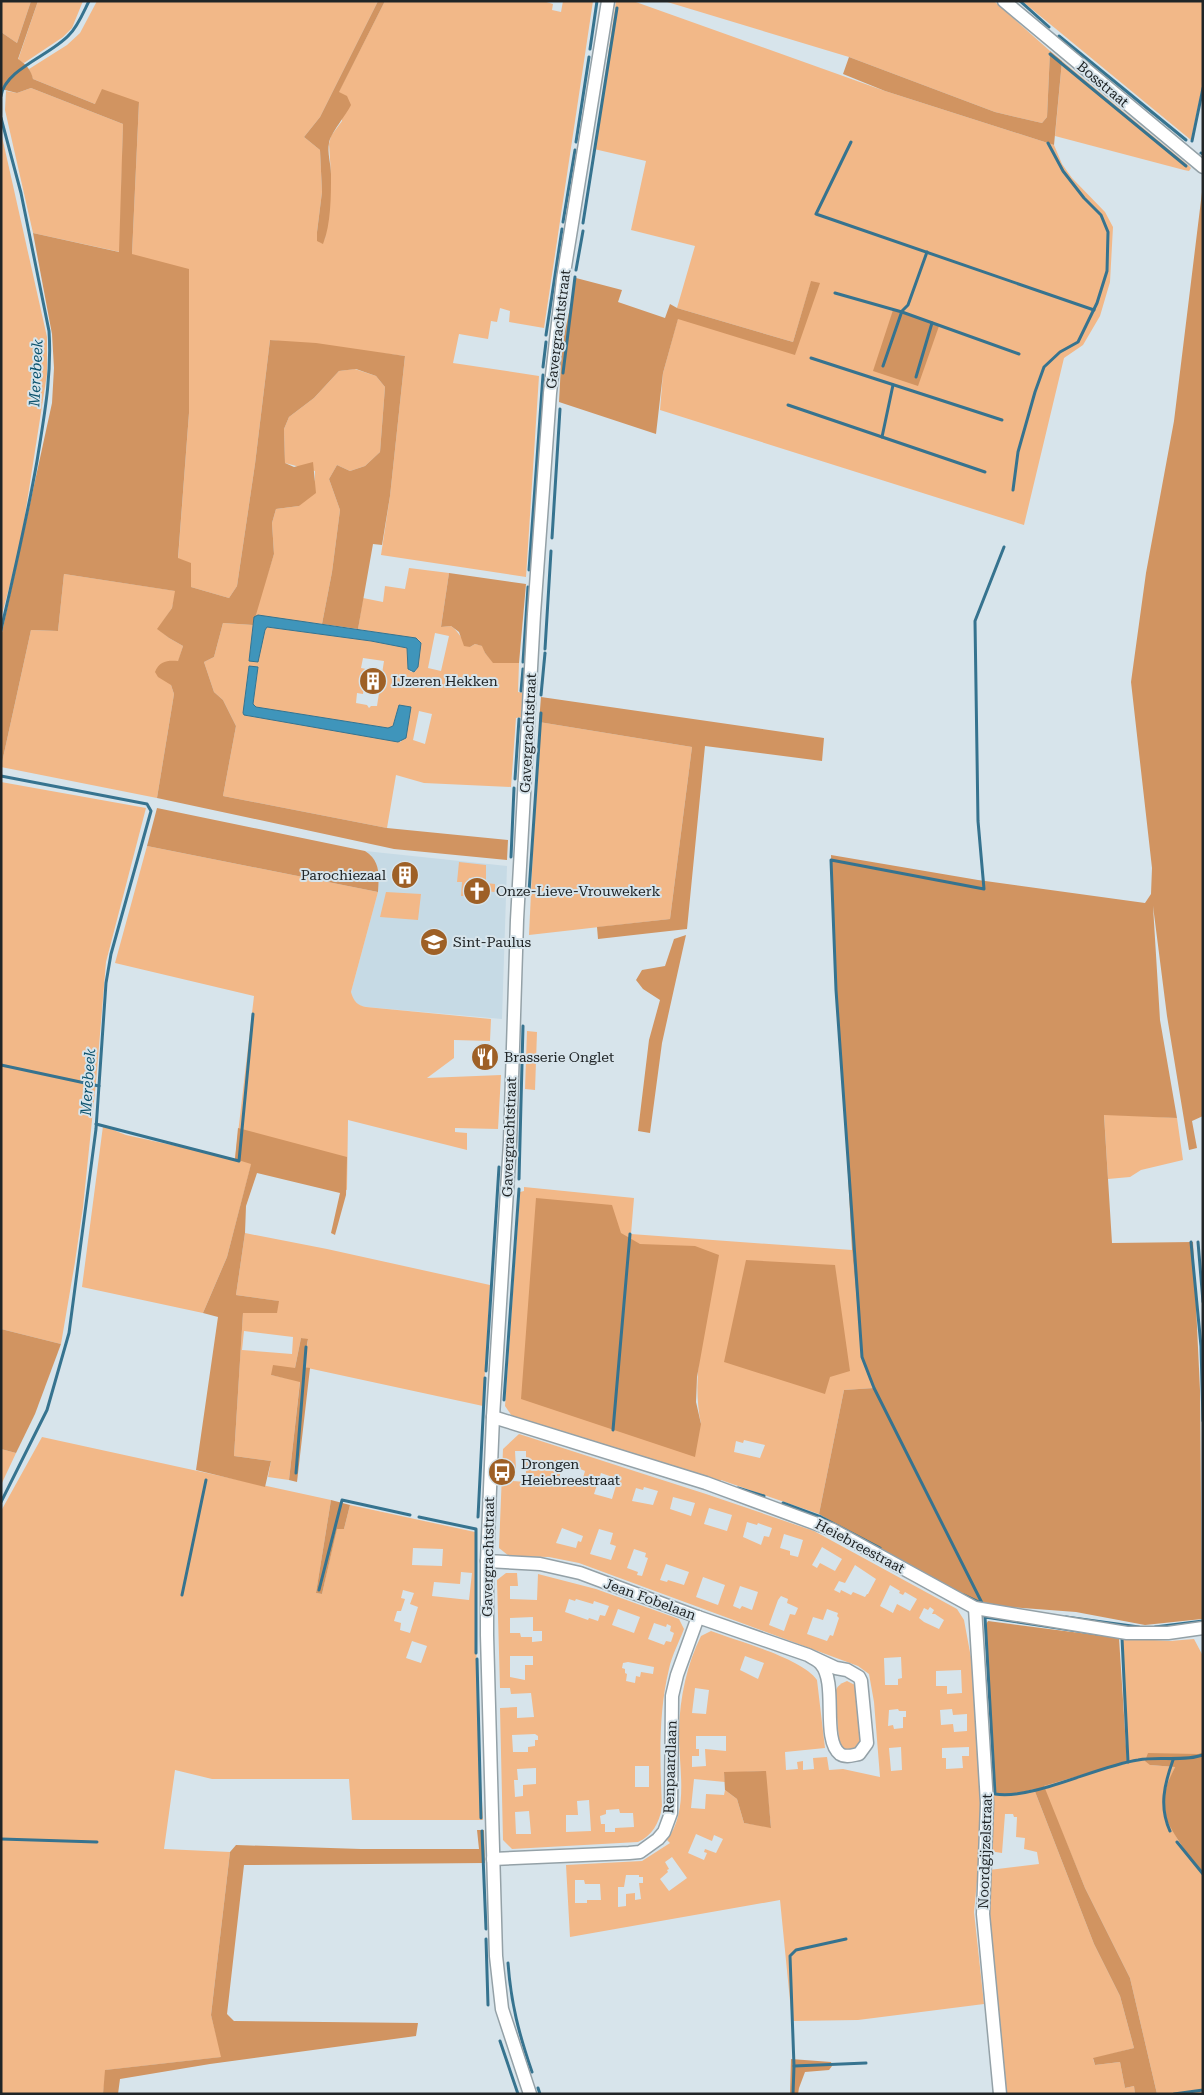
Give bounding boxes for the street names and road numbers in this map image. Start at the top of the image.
street label: Bosstraat [1074,58,1132,110]
street label: Gavergrachtstraat [543,268,573,390]
street label: Gavergrachtstraat [517,673,539,793]
street label: Gavergrachtstraat [499,1077,519,1197]
street label: Gavergrachtstraat [479,1497,497,1617]
street label: Heiebreestraat [813,1516,907,1576]
street label: Jean Fobelaan [602,1575,698,1623]
street label: Renpaardlaan [660,1720,680,1814]
street label: Noordgijzelstraat [975,1793,995,1909]

